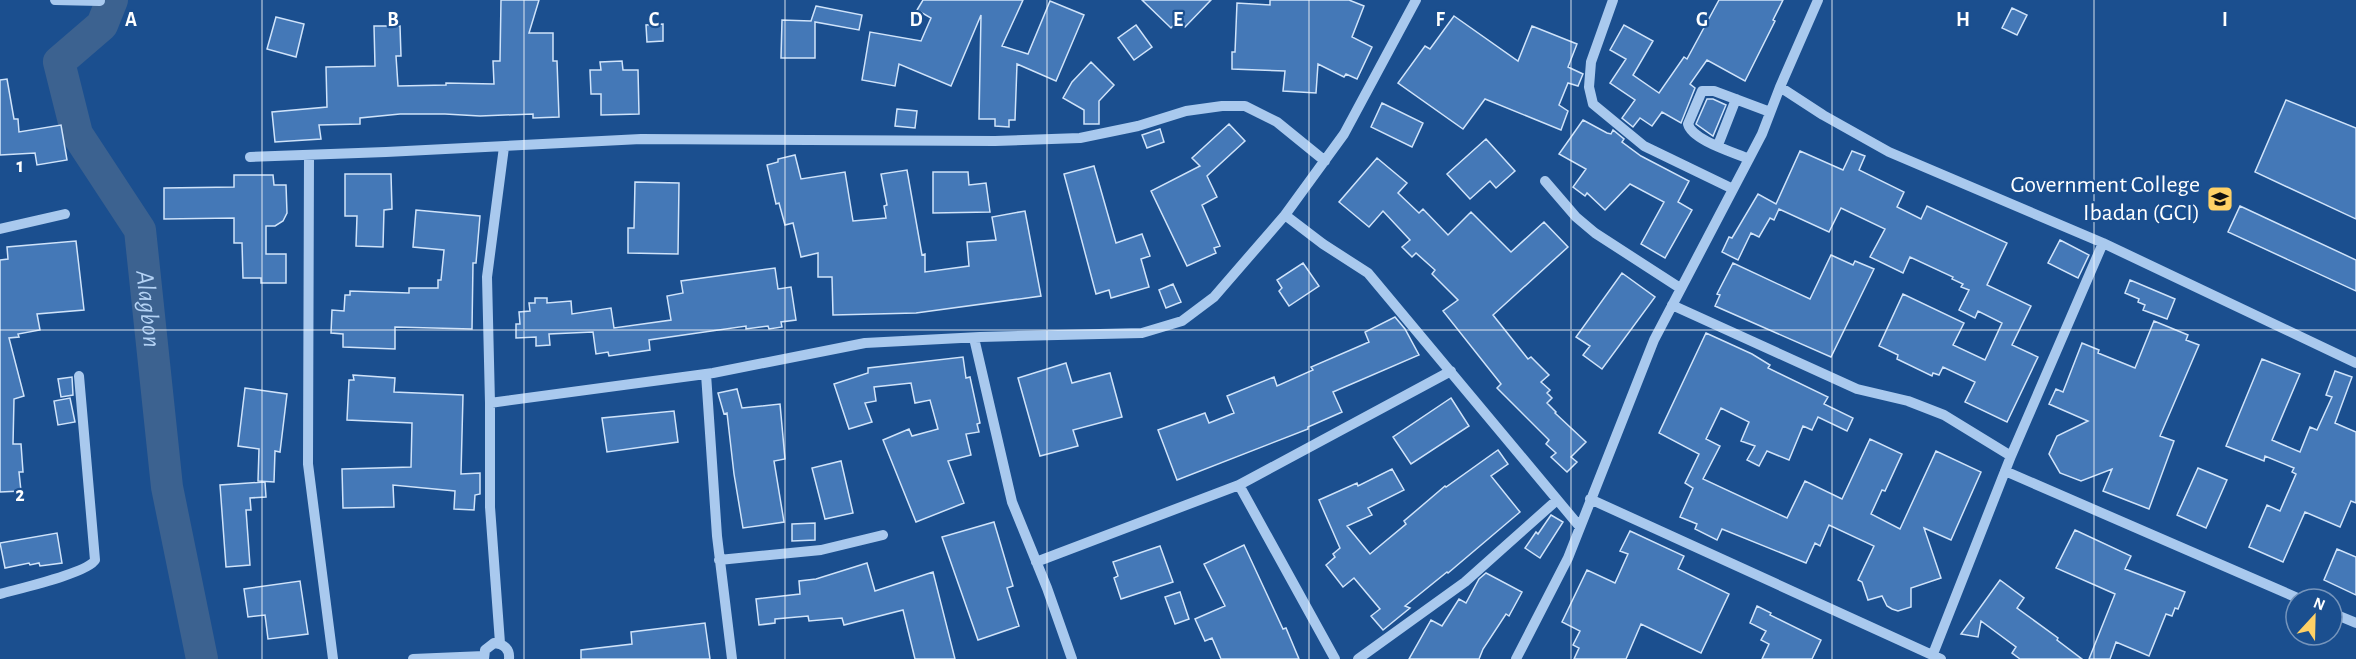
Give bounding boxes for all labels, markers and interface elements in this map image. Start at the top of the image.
text: A [125,10,137,30]
text: B [387,10,399,30]
text: C [649,10,660,30]
text: D [909,10,923,30]
text: E [1173,10,1183,30]
text: F [1435,10,1445,30]
text: G [1696,10,1708,30]
text: H [1956,10,1970,30]
text: I [2222,10,2228,30]
text: 1 [16,156,24,176]
place label: Government College Ibadan (GCI) [2010,173,2200,225]
school or university icon: Government College Ibadan (GCI) [2205,184,2235,214]
water label: Alagbon [131,268,165,349]
text: 2 [15,485,25,505]
north arrow [2284,587,2344,647]
text: N [2311,595,2327,614]

